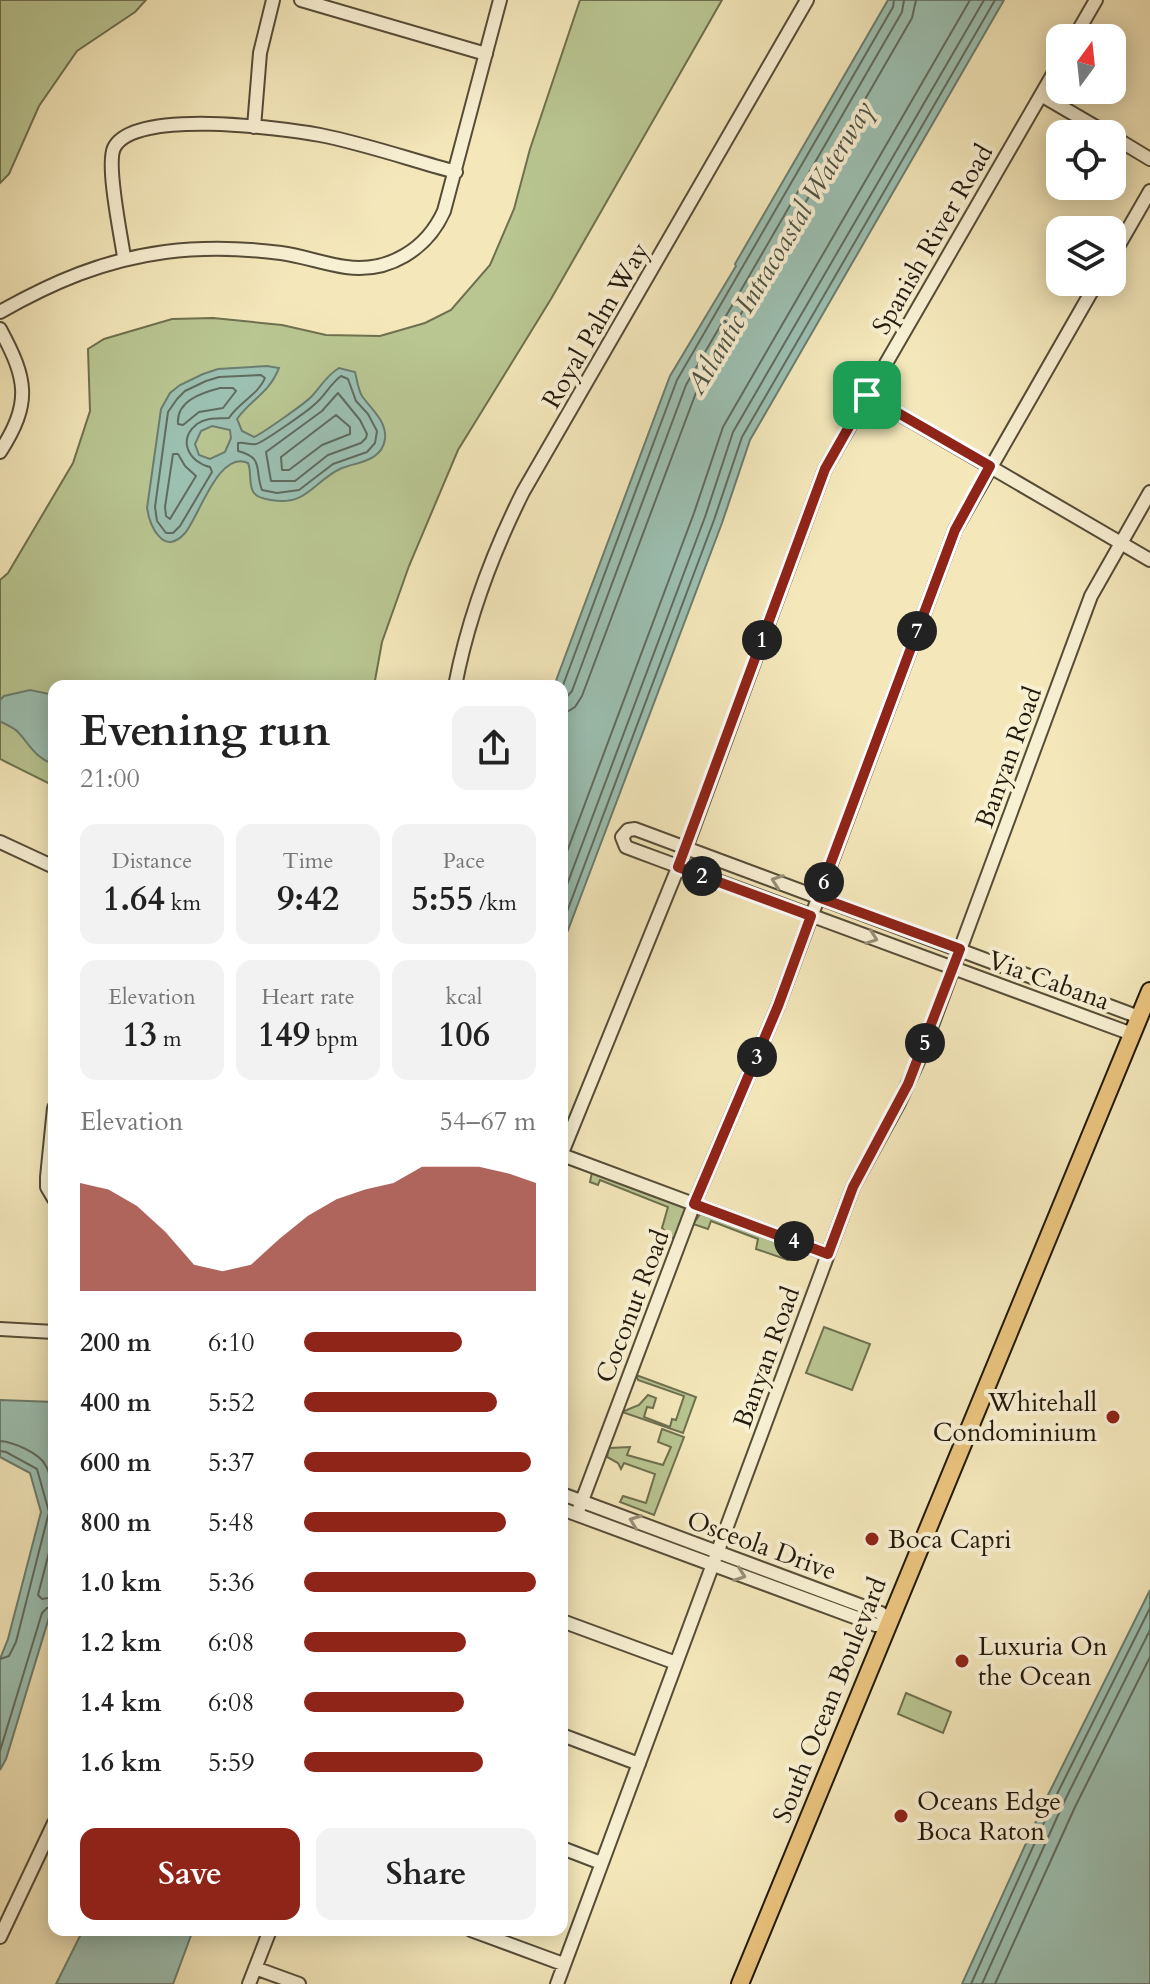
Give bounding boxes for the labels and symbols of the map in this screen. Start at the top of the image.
north arrow [1046,24,1126,104]
water label: Atlantic Intracoastal Waterway [676,93,883,402]
street label: Spanish River Road [864,138,1001,341]
street label: Royal Palm Way [534,236,657,415]
pin [833,361,901,429]
pin: 7 [897,611,937,651]
pin: 1 [742,620,782,660]
street label: Banyan Road [967,682,1050,832]
pin: 2 [682,856,722,896]
pin: 6 [804,862,844,902]
one-way arrow [771,875,785,891]
one-way arrow [864,928,878,945]
street label: Via Cabana [983,942,1114,1019]
pin: 5 [905,1023,945,1063]
pin: 3 [737,1037,777,1077]
pin: 4 [774,1221,814,1261]
street label: Coconut Road [587,1224,678,1388]
street label: Banyan Road [725,1282,808,1432]
place label: Whitehall Condominium [933,1385,1097,1450]
marker: Whitehall Condominium [1104,1408,1122,1426]
street label: Osceola Drive [682,1502,841,1589]
one-way arrow [629,1514,643,1531]
place label: Boca Capri [888,1522,1012,1557]
marker: Boca Capri [863,1530,881,1548]
one-way arrow [732,1565,746,1582]
street label: South Ocean Boulevard [764,1572,895,1828]
place label: Luxuria On the Ocean [978,1629,1108,1694]
marker: Luxuria On the Ocean [953,1652,971,1670]
place label: Oceans Edge Boca Raton [917,1784,1061,1849]
marker: Oceans Edge Boca Raton [892,1807,910,1825]

